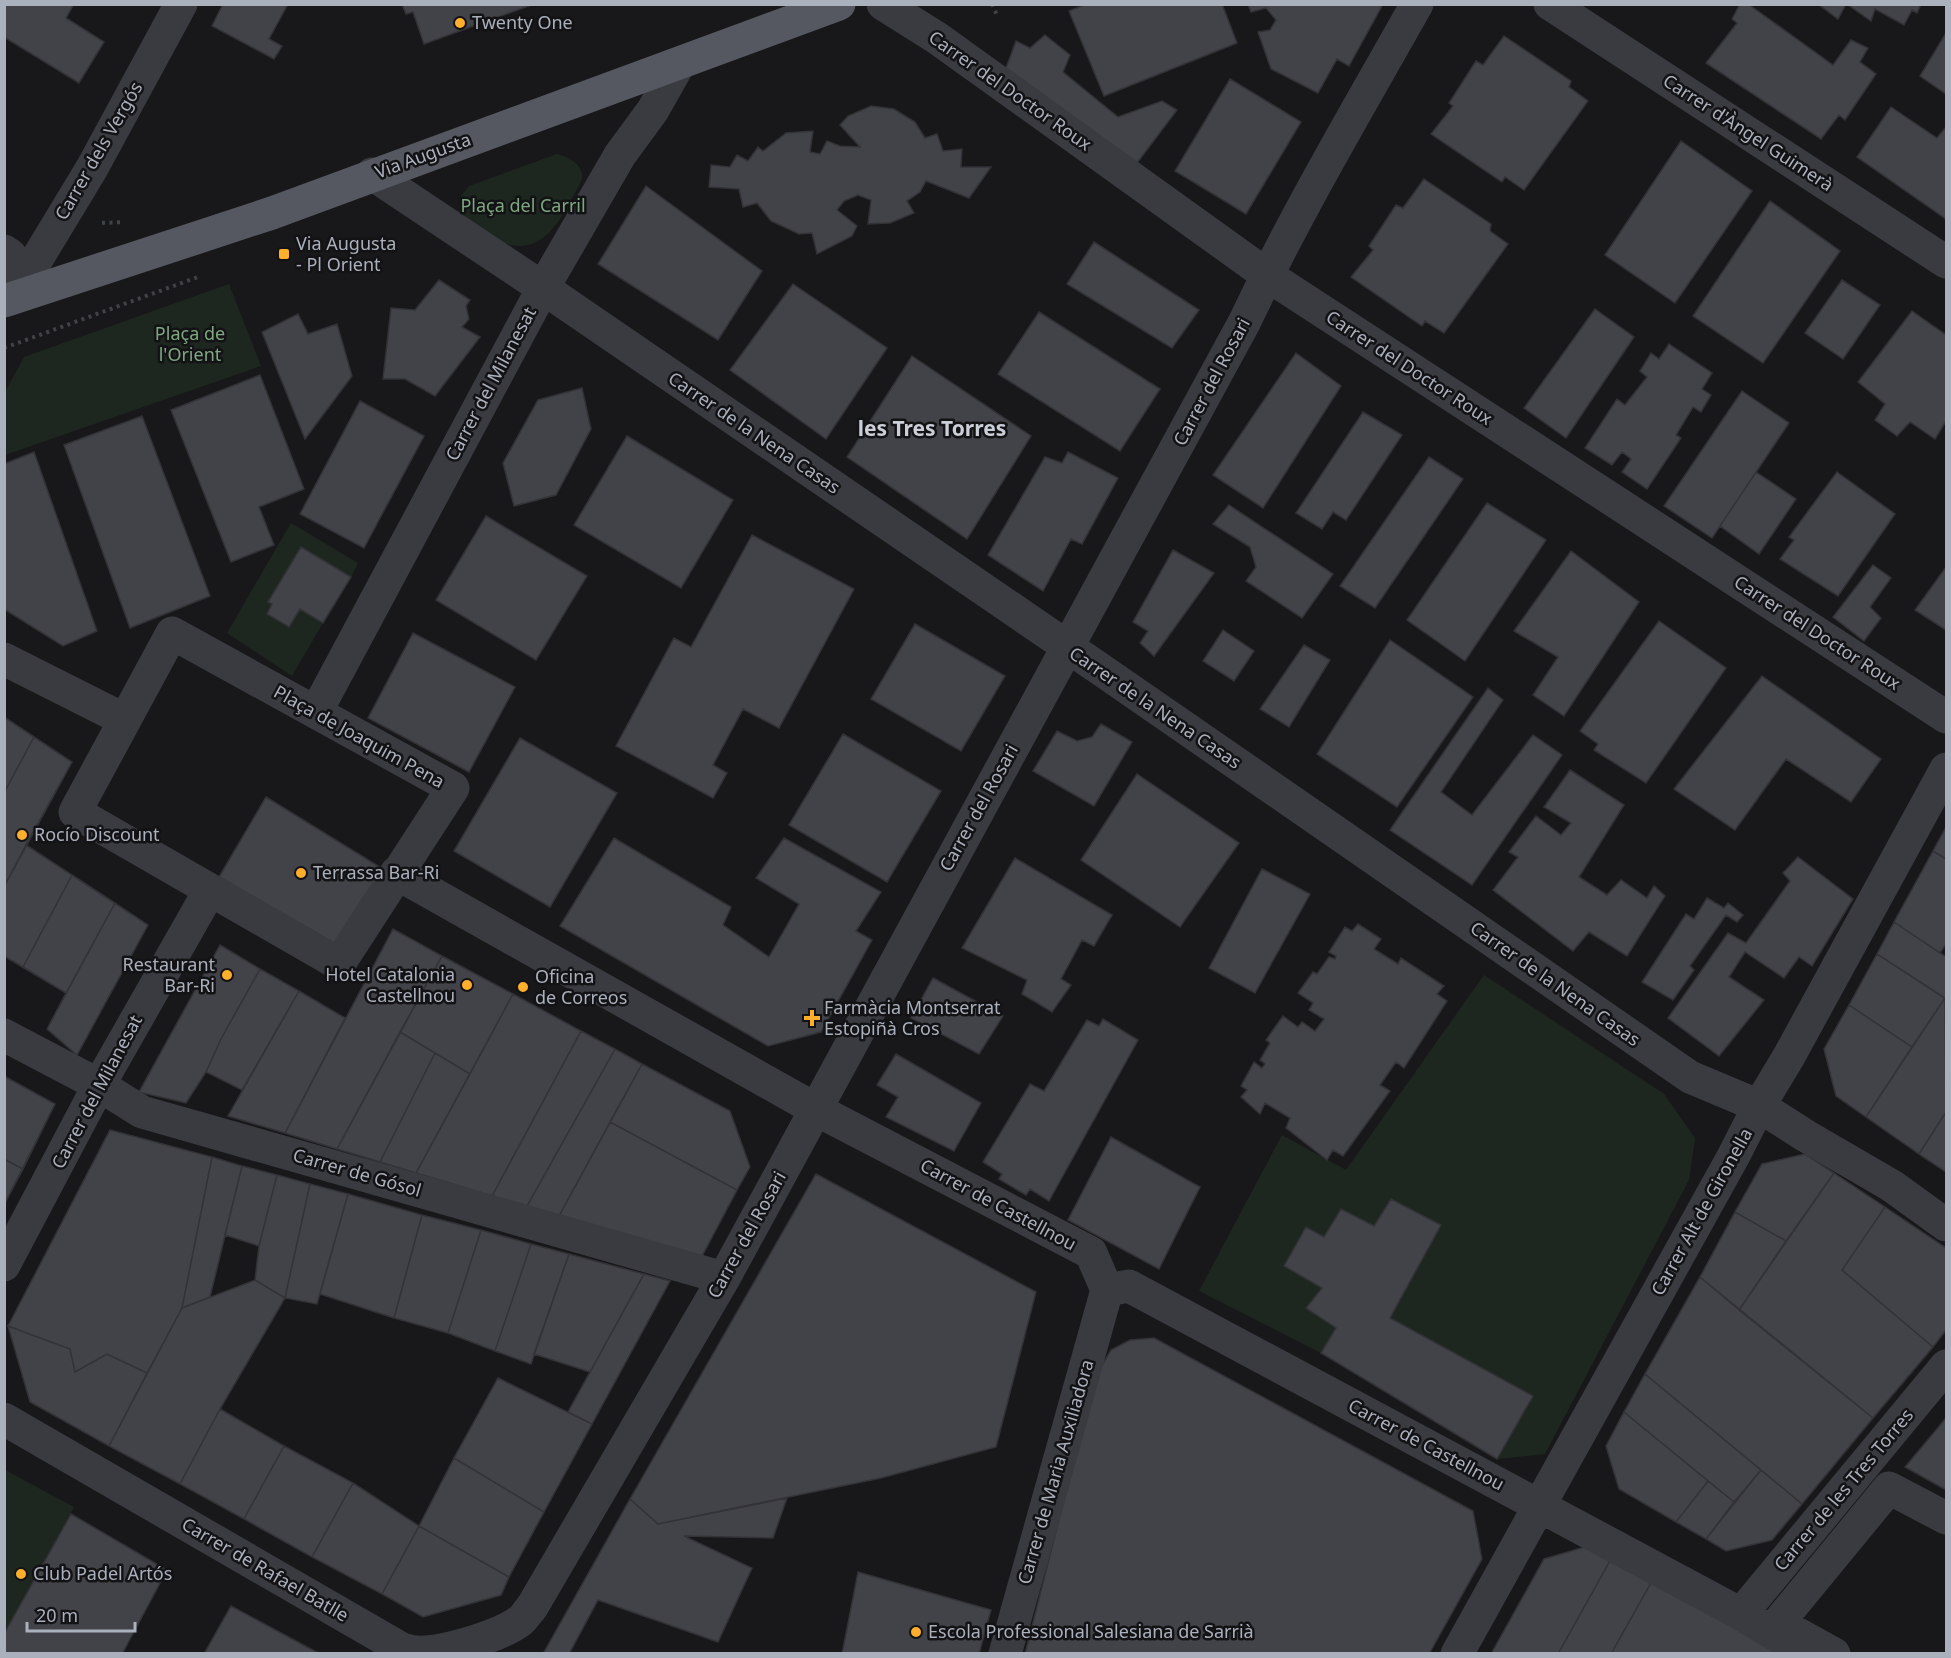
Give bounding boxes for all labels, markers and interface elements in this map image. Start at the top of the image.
place label: Twenty One [472,10,573,34]
marker: Twenty One [453,16,467,30]
street label: Carrer del Doctor Roux [924,25,1097,156]
street label: Carrer d'Àngel Guimerà [1659,68,1838,196]
street label: Carrer dels Vergós [49,77,147,224]
street label: Via Augusta [371,127,474,183]
park label: Plaça del Carril [460,193,586,217]
place label: Via Augusta - Pl Orient [296,231,396,276]
marker: Via Augusta - Pl Orient [277,247,291,261]
street label: Carrer del Milanesat [439,302,541,465]
street label: Carrer del Doctor Roux [1322,304,1498,430]
street label: Carrer del Rosari [1167,313,1255,450]
park label: Plaça de l'Orient [155,321,225,366]
street label: Carrer de la Nena Casas [664,366,845,499]
district label: les Tres Torres [858,414,1006,442]
street label: Carrer del Doctor Roux [1730,569,1906,695]
street label: Carrer de la Nena Casas [1065,641,1246,774]
street label: Plaça de Joaquim Pena [270,679,449,793]
street label: Carrer del Rosari [933,740,1023,875]
place label: Rocío Discount [34,822,160,846]
marker: Rocío Discount [15,828,29,842]
place label: Terrassa Bar-Ri [313,860,439,884]
marker: Terrassa Bar-Ri [294,866,308,880]
street label: Carrer de la Nena Casas [1466,915,1645,1051]
place label: Restaurant Bar-Ri [123,952,216,997]
place label: Hotel Catalonia Castellnou [325,962,455,1007]
place label: Oficina de Correos [535,964,627,1009]
marker: Restaurant Bar-Ri [220,968,234,982]
marker: Hotel Catalonia Castellnou [460,978,474,992]
marker: Oficina de Correos [516,980,530,994]
place label: Farmàcia Montserrat Estopiñà Cros [824,995,1001,1040]
street label: Carrer del Milanesat [45,1010,147,1173]
marker: Farmàcia Montserrat Estopiñà Cros [805,1011,819,1025]
street label: Carrer Alt de Gironella [1645,1124,1757,1299]
street label: Carrer de Gósol [290,1142,424,1202]
street label: Carrer de Castellnou [916,1153,1081,1255]
street label: Carrer del Rosari [701,1167,791,1302]
street label: Carrer de Maria Auxiliadora [1011,1357,1099,1587]
street label: Carrer de Castellnou [1344,1393,1509,1495]
street label: Carrer de les Tres Torres [1768,1403,1918,1576]
street label: Carrer de Rafael Batlle [178,1512,353,1627]
place label: Club Padel Artós [33,1561,172,1585]
marker: Club Padel Artós [14,1567,28,1581]
scale bar [27,1595,135,1633]
text: 20 m [36,1603,78,1627]
place label: Escola Professional Salesiana de Sarrià [928,1619,1254,1643]
marker: Escola Professional Salesiana de Sarrià [909,1625,923,1639]

